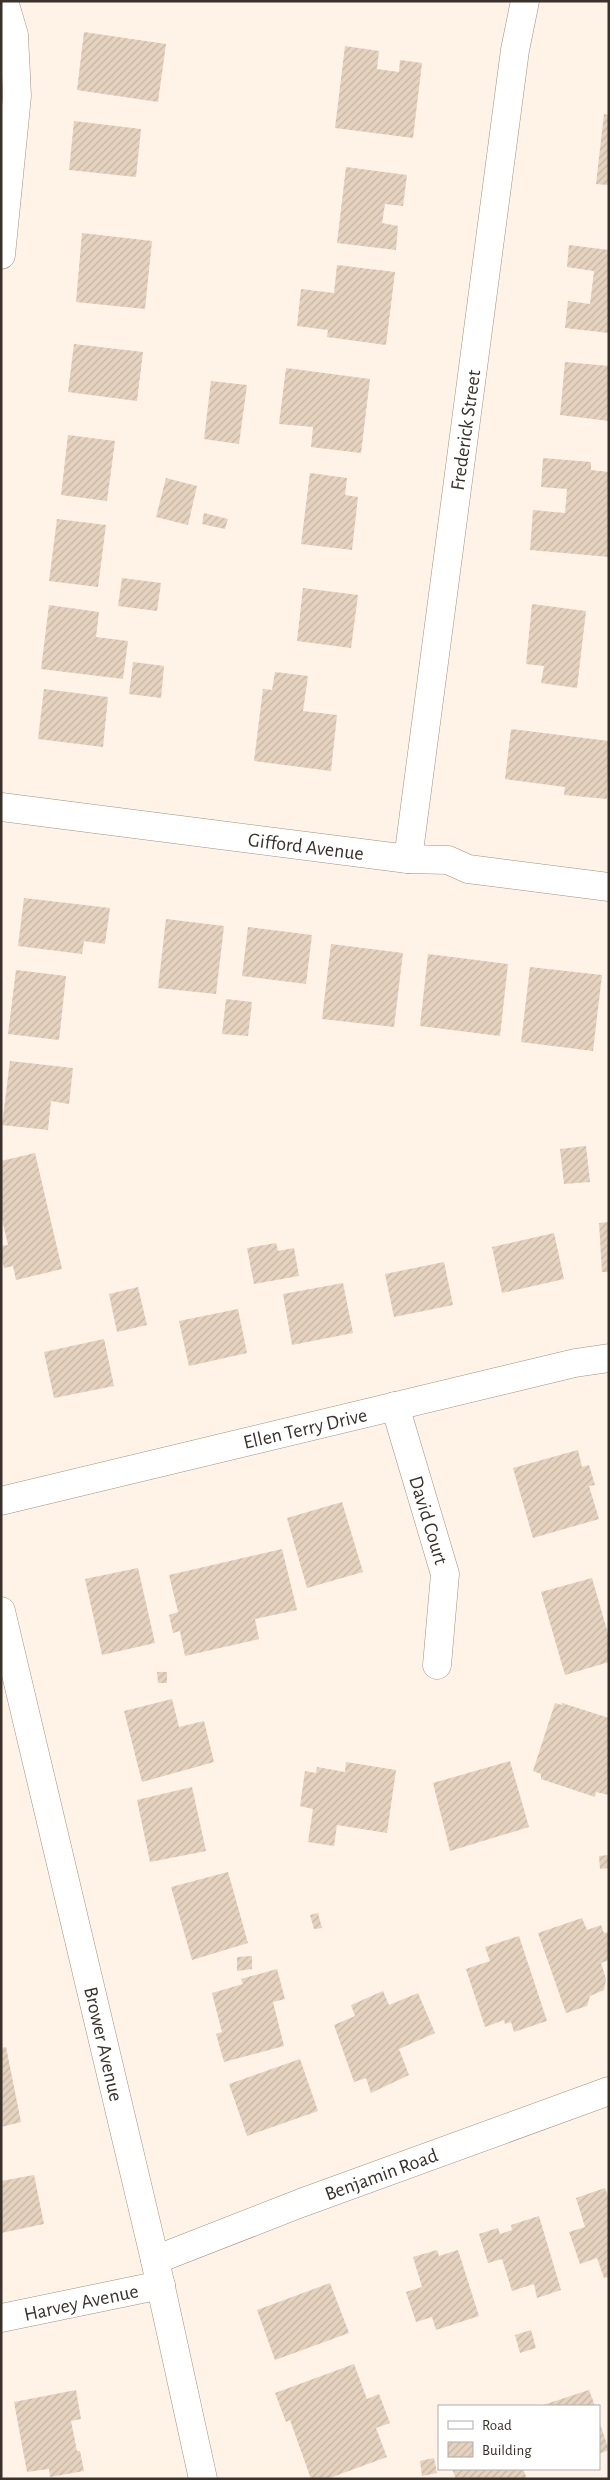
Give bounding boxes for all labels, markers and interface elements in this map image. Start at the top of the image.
street label: Frederick Street [448,368,484,492]
street label: Gifford Avenue [247,830,365,864]
street label: Ellen Terry Drive [241,1405,369,1453]
street label: David Court [405,1474,451,1568]
street label: Brower Avenue [80,1985,126,2103]
street label: Benjamin Road [322,2145,441,2205]
street label: Harvey Avenue [22,2281,140,2325]
legend [438,2405,600,2470]
text: Road [482,2418,512,2433]
text: Building [482,2443,532,2458]

